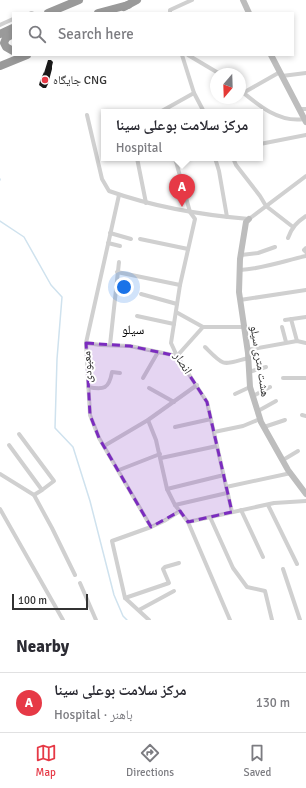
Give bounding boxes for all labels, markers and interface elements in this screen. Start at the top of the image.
search box [12,12,294,56]
icon: search [26,23,48,45]
text: Search here [58,25,134,43]
north arrow [210,68,246,104]
place label: جایگاه CNG [53,73,107,88]
marker: جایگاه CNG [40,75,50,85]
popup [101,109,263,161]
text: مرکز سلامت بوعلی سینا [116,116,248,134]
text: Hospital [116,140,162,156]
pin: A [169,174,195,207]
your location [114,277,134,297]
district label: سیلو [122,322,144,338]
street label: هشت متری سیلو [246,324,273,398]
street label: انصار [170,349,195,377]
street label: معبودی [79,351,96,383]
scale bar [12,592,88,611]
text: 100 m [18,594,47,607]
text: Nearby [16,636,69,657]
text: مرکز سلامت بوعلی سینا [54,681,187,699]
text: A [25,695,33,711]
text: 130 m [256,695,290,711]
text: Hospital · باهنر [54,707,133,723]
tab: Map [35,742,57,779]
tab: Directions [126,742,174,779]
tab: Saved [244,742,271,779]

